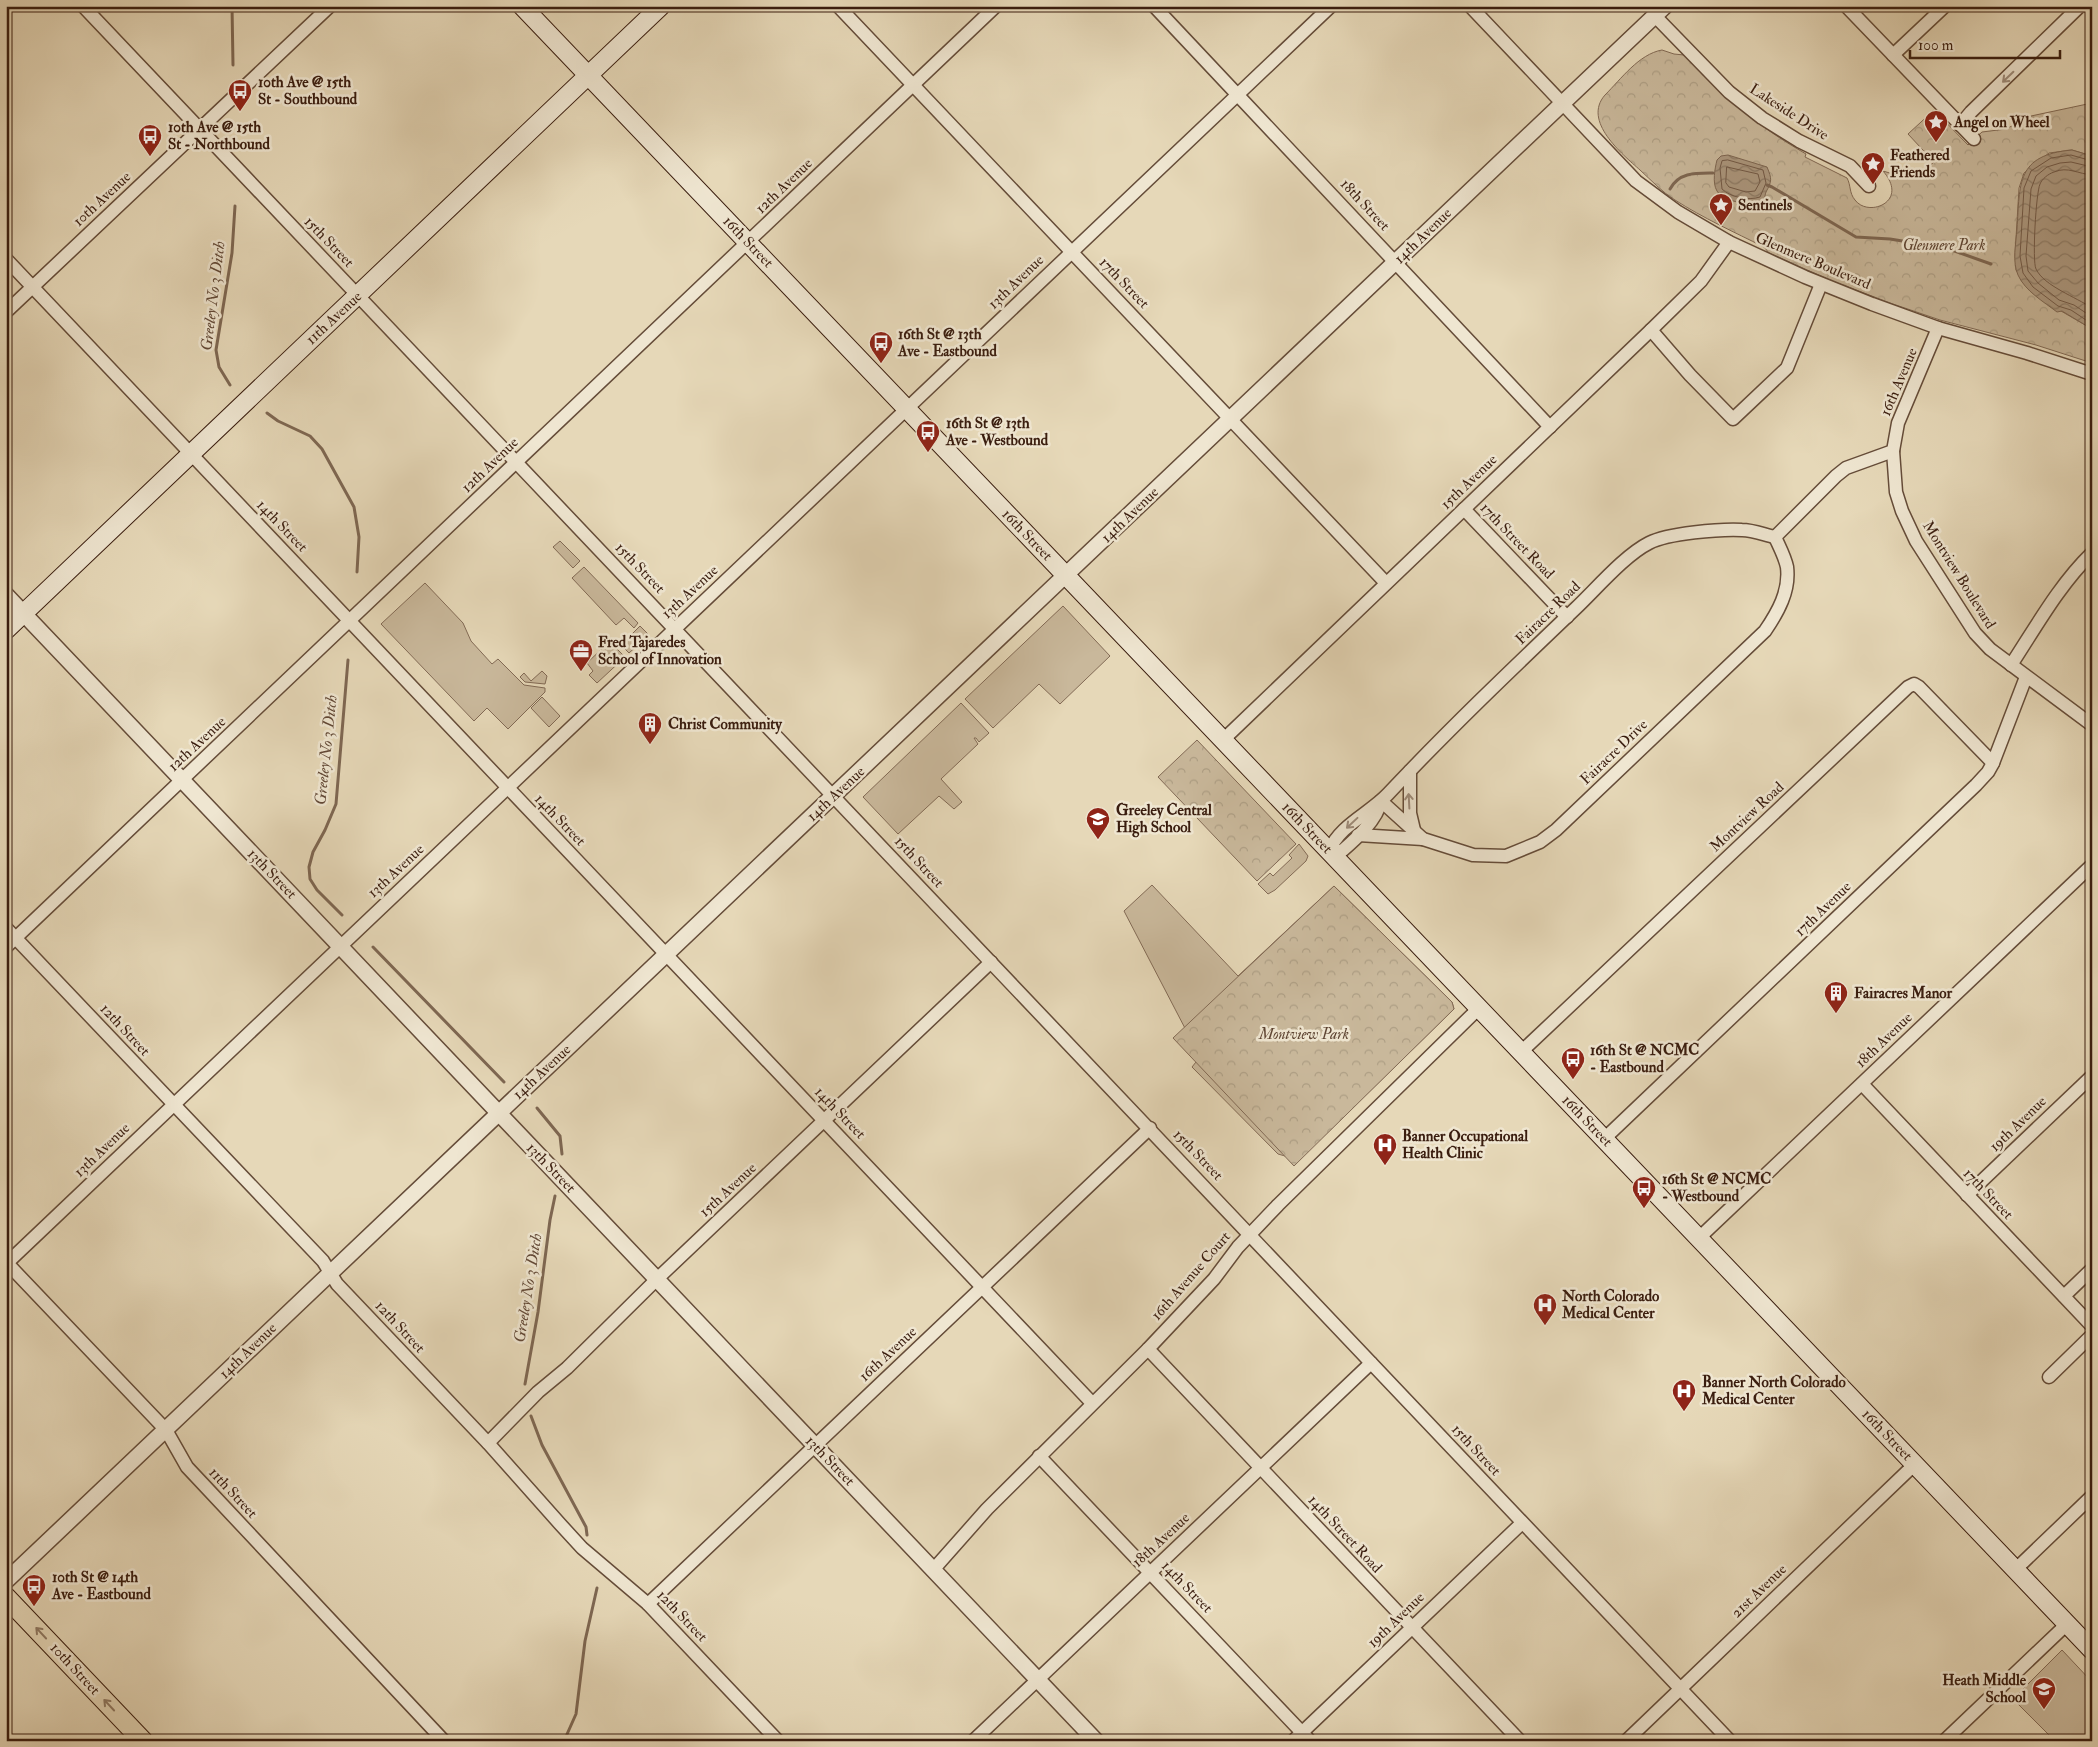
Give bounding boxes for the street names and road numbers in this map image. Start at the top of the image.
street label: Lakeside Drive [1746,79,1832,145]
street label: 12th Avenue [751,154,817,218]
street label: 10th Avenue [69,167,135,231]
street label: 18th Street [1336,175,1394,235]
street label: 14th Avenue [1390,204,1456,268]
street label: 15th Street [300,212,358,272]
street label: 16th Street [719,212,777,272]
street label: Glenmere Boulevard [1752,228,1874,294]
street label: 13th Avenue [984,251,1048,313]
street label: 17th Street [1095,253,1153,313]
street label: 11th Avenue [302,287,366,349]
street label: 16th Avenue [1876,345,1922,419]
street label: 12th Avenue [457,433,523,497]
street label: 15th Avenue [1437,450,1501,514]
street label: 14th Avenue [1097,483,1163,547]
street label: 14th Street [252,496,312,556]
street label: 17th Street Road [1476,499,1559,584]
street label: 16th Street [998,505,1056,565]
street label: Montview Boulevard [1918,518,2000,633]
street label: 15th Street [611,538,669,598]
street label: 13th Avenue [658,561,722,623]
street label: Fairacre Road [1511,577,1585,649]
street label: 12th Avenue [164,712,230,776]
street label: Fairacre Drive [1576,715,1652,789]
street label: 14th Avenue [803,762,869,826]
street label: Montview Road [1706,777,1788,856]
street label: 14th Street [530,790,590,850]
street label: 16th Street [1278,798,1336,858]
street label: 15th Street [890,832,948,892]
street label: 13th Avenue [364,840,428,902]
street label: 13th Street [243,845,301,903]
street label: 17th Avenue [1791,877,1855,941]
street label: 12th Street [96,1000,154,1060]
street label: 18th Avenue [1852,1008,1916,1072]
street label: 14th Avenue [509,1040,575,1104]
street label: 14th Street [810,1083,870,1143]
street label: 16th Street [1558,1091,1616,1151]
street label: 19th Avenue [1985,1092,2051,1156]
street label: 13th Avenue [70,1119,134,1181]
street label: 15th Street [1169,1125,1227,1185]
street label: 13th Street [522,1139,580,1197]
street label: 15th Avenue [695,1159,761,1221]
street label: 17th Street [1959,1164,2017,1224]
street label: 16th Avenue Court [1147,1228,1235,1324]
street label: 12th Street [371,1297,429,1357]
street label: 14th Avenue [215,1319,281,1383]
street label: 16th Avenue [855,1322,921,1386]
street label: 16th Street [1858,1405,1916,1465]
street label: 15th Street [1447,1420,1505,1480]
street label: 13th Street [801,1432,859,1490]
street label: 11th Street [205,1464,261,1523]
street label: 14th Street Road [1304,1491,1386,1577]
street label: 18th Avenue [1128,1509,1194,1571]
street label: 14th Street [1157,1557,1217,1617]
street label: 21st Avenue [1727,1560,1791,1622]
street label: 12th Street [653,1586,712,1646]
street label: 19th Avenue [1363,1588,1429,1652]
street label: 10th Street [46,1639,104,1699]

